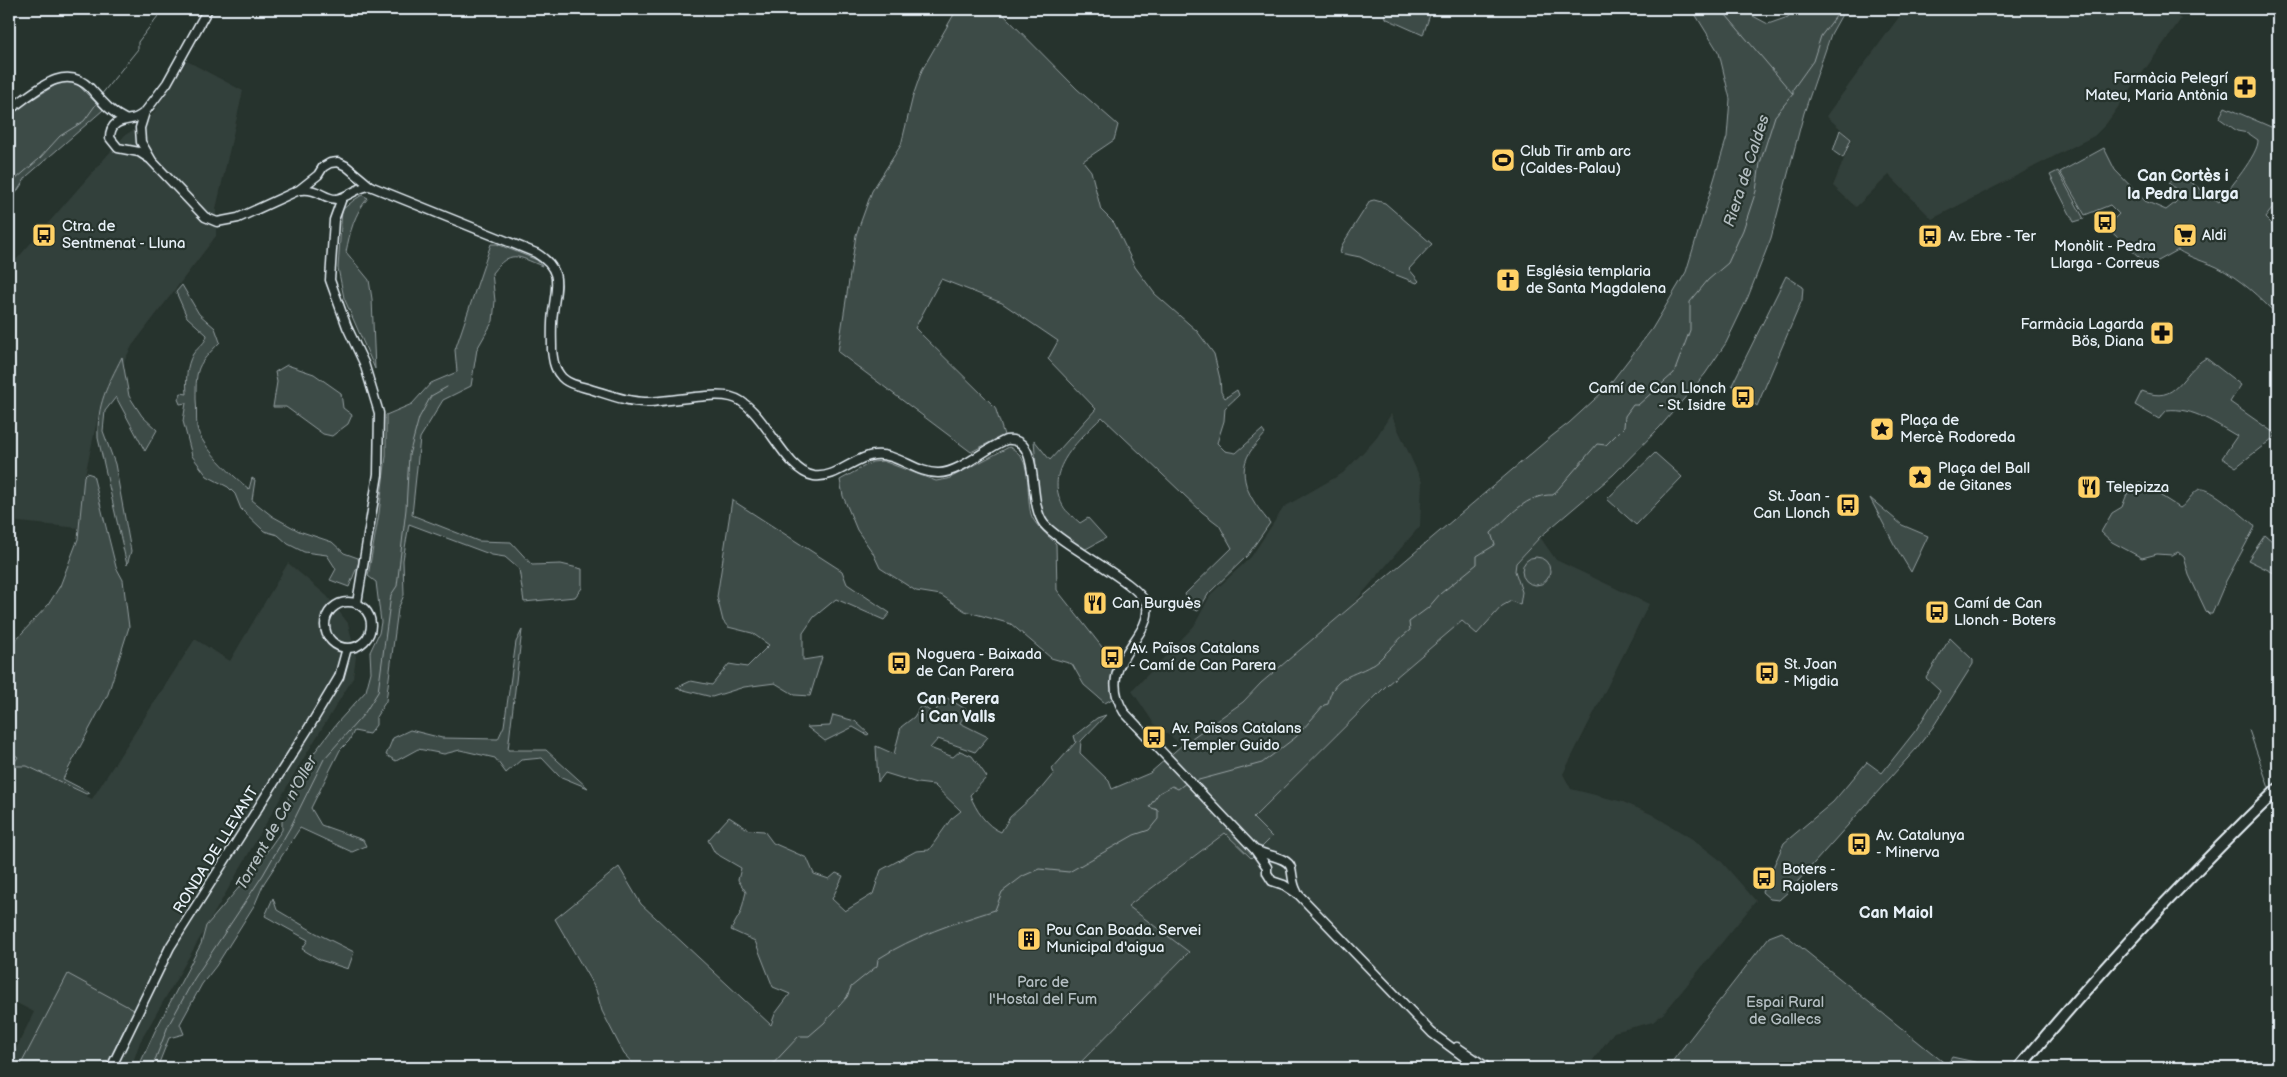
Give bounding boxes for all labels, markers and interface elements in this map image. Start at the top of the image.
place label: Farmàcia Pelegrí Mateu, Maria Antònia [2085,69,2228,105]
pharmacy icon: Farmàcia Pelegrí Mateu, Maria Antònia [2232,74,2258,100]
water label: Riera de Caldes [1720,113,1774,229]
place label: Club Tir amb arc (Caldes-Palau) [1520,142,1631,178]
sports icon: Club Tir amb arc (Caldes-Palau) [1490,147,1516,173]
district label: Can Cortès i la Pedra Llarga [2127,167,2239,204]
bus stop icon: Monòlit - Pedra Llarga - Correus [2092,209,2118,235]
place label: Ctra. de Sentmenat - Lluna [62,217,186,253]
bus stop icon: Ctra. de Sentmenat - Lluna [31,222,57,248]
supermarket icon: Aldi [2172,222,2198,248]
bus stop icon: Av. Ebre - Ter [1917,223,1943,249]
place label: Aldi [2202,226,2227,245]
place label: Av. Ebre - Ter [1948,227,2037,246]
place label: Monòlit - Pedra Llarga - Correus [2050,237,2160,273]
place label: Església templaria de Santa Magdalena [1526,262,1666,298]
church icon: Església templaria de Santa Magdalena [1495,267,1521,293]
place label: Farmàcia Lagarda Bös, Diana [2021,315,2144,351]
pharmacy icon: Farmàcia Lagarda Bös, Diana [2149,320,2175,346]
place label: Camí de Can Llonch - St. Isidre [1589,379,1726,415]
bus stop icon: Camí de Can Llonch - St. Isidre [1730,384,1756,410]
place label: Plaça de Mercè Rodoreda [1900,411,2015,447]
place icon: Plaça de Mercè Rodoreda [1869,416,1895,442]
place label: Plaça del Ball de Gitanes [1938,459,2030,495]
place icon: Plaça del Ball de Gitanes [1907,464,1933,490]
restaurant icon: Telepizza [2076,474,2102,500]
place label: Telepizza [2106,478,2169,497]
place label: St. Joan - Can Llonch [1753,487,1830,523]
bus stop icon: St. Joan - Can Llonch [1835,492,1861,518]
restaurant icon: Can Burguès [1082,590,1108,616]
place label: Can Burguès [1112,594,1201,613]
place label: Camí de Can Llonch - Boters [1954,594,2057,630]
bus stop icon: Camí de Can Llonch - Boters [1924,599,1950,625]
place label: Av. Països Catalans - Camí de Can Parera [1130,639,1276,675]
bus stop icon: Av. Països Catalans - Camí de Can Parera [1099,644,1125,670]
place label: Noguera - Baixada de Can Parera [916,645,1042,681]
bus stop icon: Noguera - Baixada de Can Parera [886,650,912,676]
place label: St. Joan - Migdia [1784,655,1839,691]
bus stop icon: St. Joan - Migdia [1754,660,1780,686]
district label: Can Perera i Can Valls [917,690,999,727]
place label: Av. Països Catalans - Templer Guido [1172,719,1302,755]
bus stop icon: Av. Països Catalans - Templer Guido [1141,724,1167,750]
water label: Torrent de Ca n'Oller [232,752,322,893]
street label: RONDA DE LLEVANT [169,783,263,917]
place label: Av. Catalunya - Minerva [1876,826,1965,862]
bus stop icon: Av. Catalunya - Minerva [1846,831,1872,857]
place label: Boters - Rajolers [1782,860,1839,896]
bus stop icon: Boters - Rajolers [1751,865,1777,891]
district label: Can Maiol [1859,904,1933,923]
place label: Pou Can Boada. Servei Municipal d'aigua [1046,921,1201,957]
building icon: Pou Can Boada. Servei Municipal d'aigua [1016,926,1042,952]
park label: Parc de l'Hostal del Fum [989,973,1097,1009]
park label: Espai Rural de Gallecs [1746,993,1824,1029]

